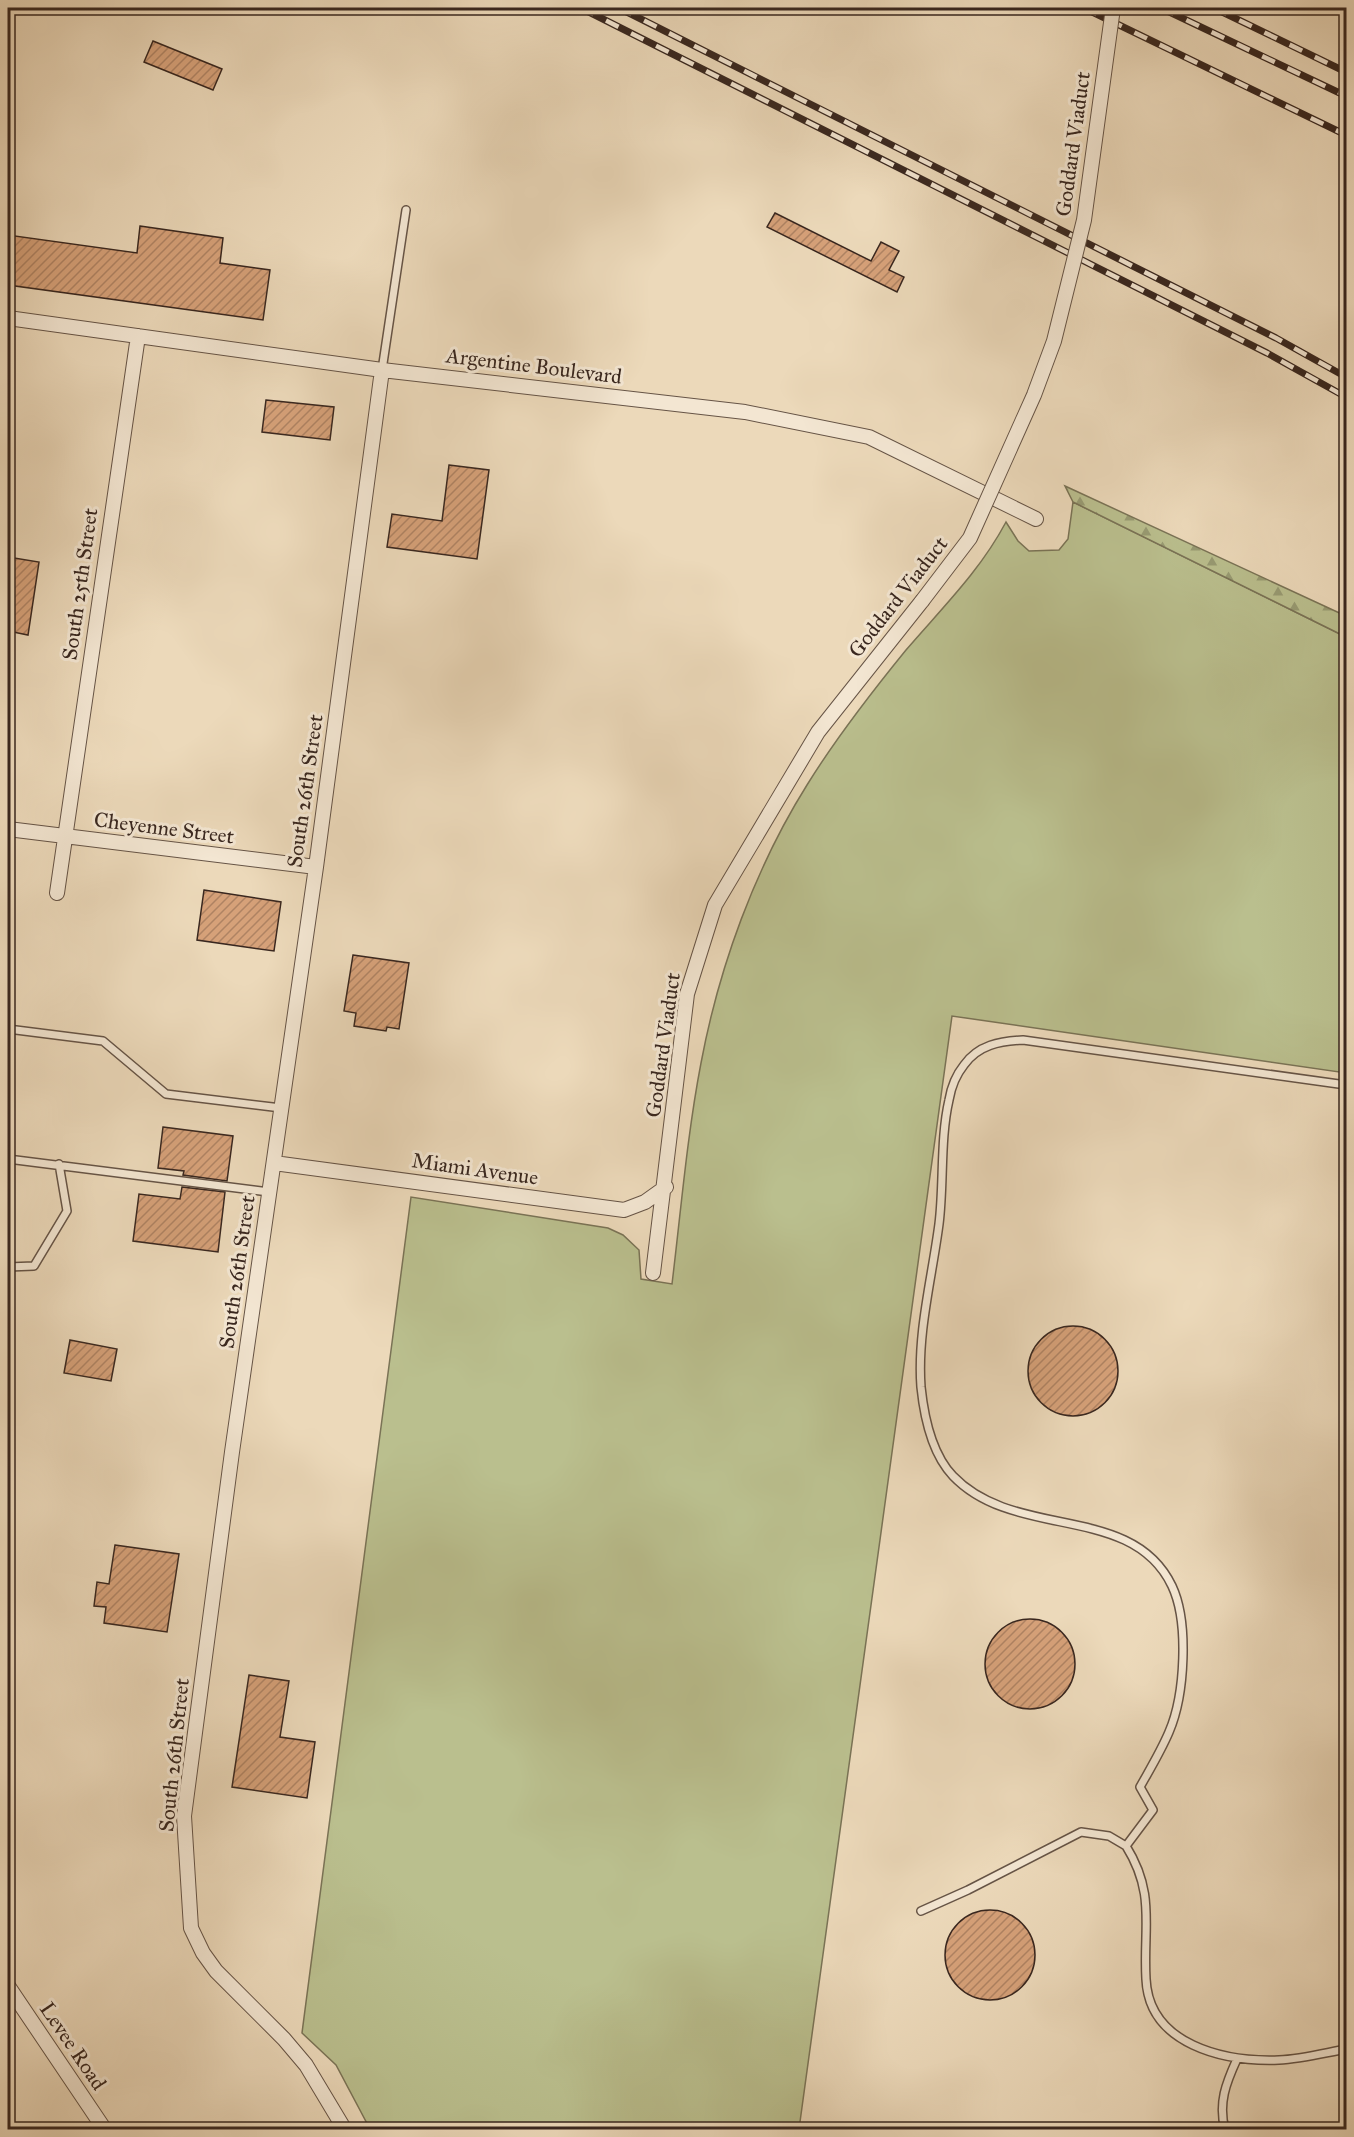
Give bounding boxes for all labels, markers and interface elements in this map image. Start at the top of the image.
street label: Goddard Viaduct [1050,69,1096,218]
street label: Argentine Boulevard [444,342,624,390]
street label: South 25th Street [56,506,104,662]
street label: Goddard Viaduct [843,531,954,663]
street label: South 26th Street [281,712,329,869]
street label: Cheyenne Street [92,807,236,850]
street label: Goddard Viaduct [640,970,686,1119]
street label: Miami Avenue [410,1147,540,1191]
street label: South 26th Street [213,1193,261,1350]
street label: South 26th Street [153,1676,195,1833]
street label: Levee Road [34,1997,112,2095]

